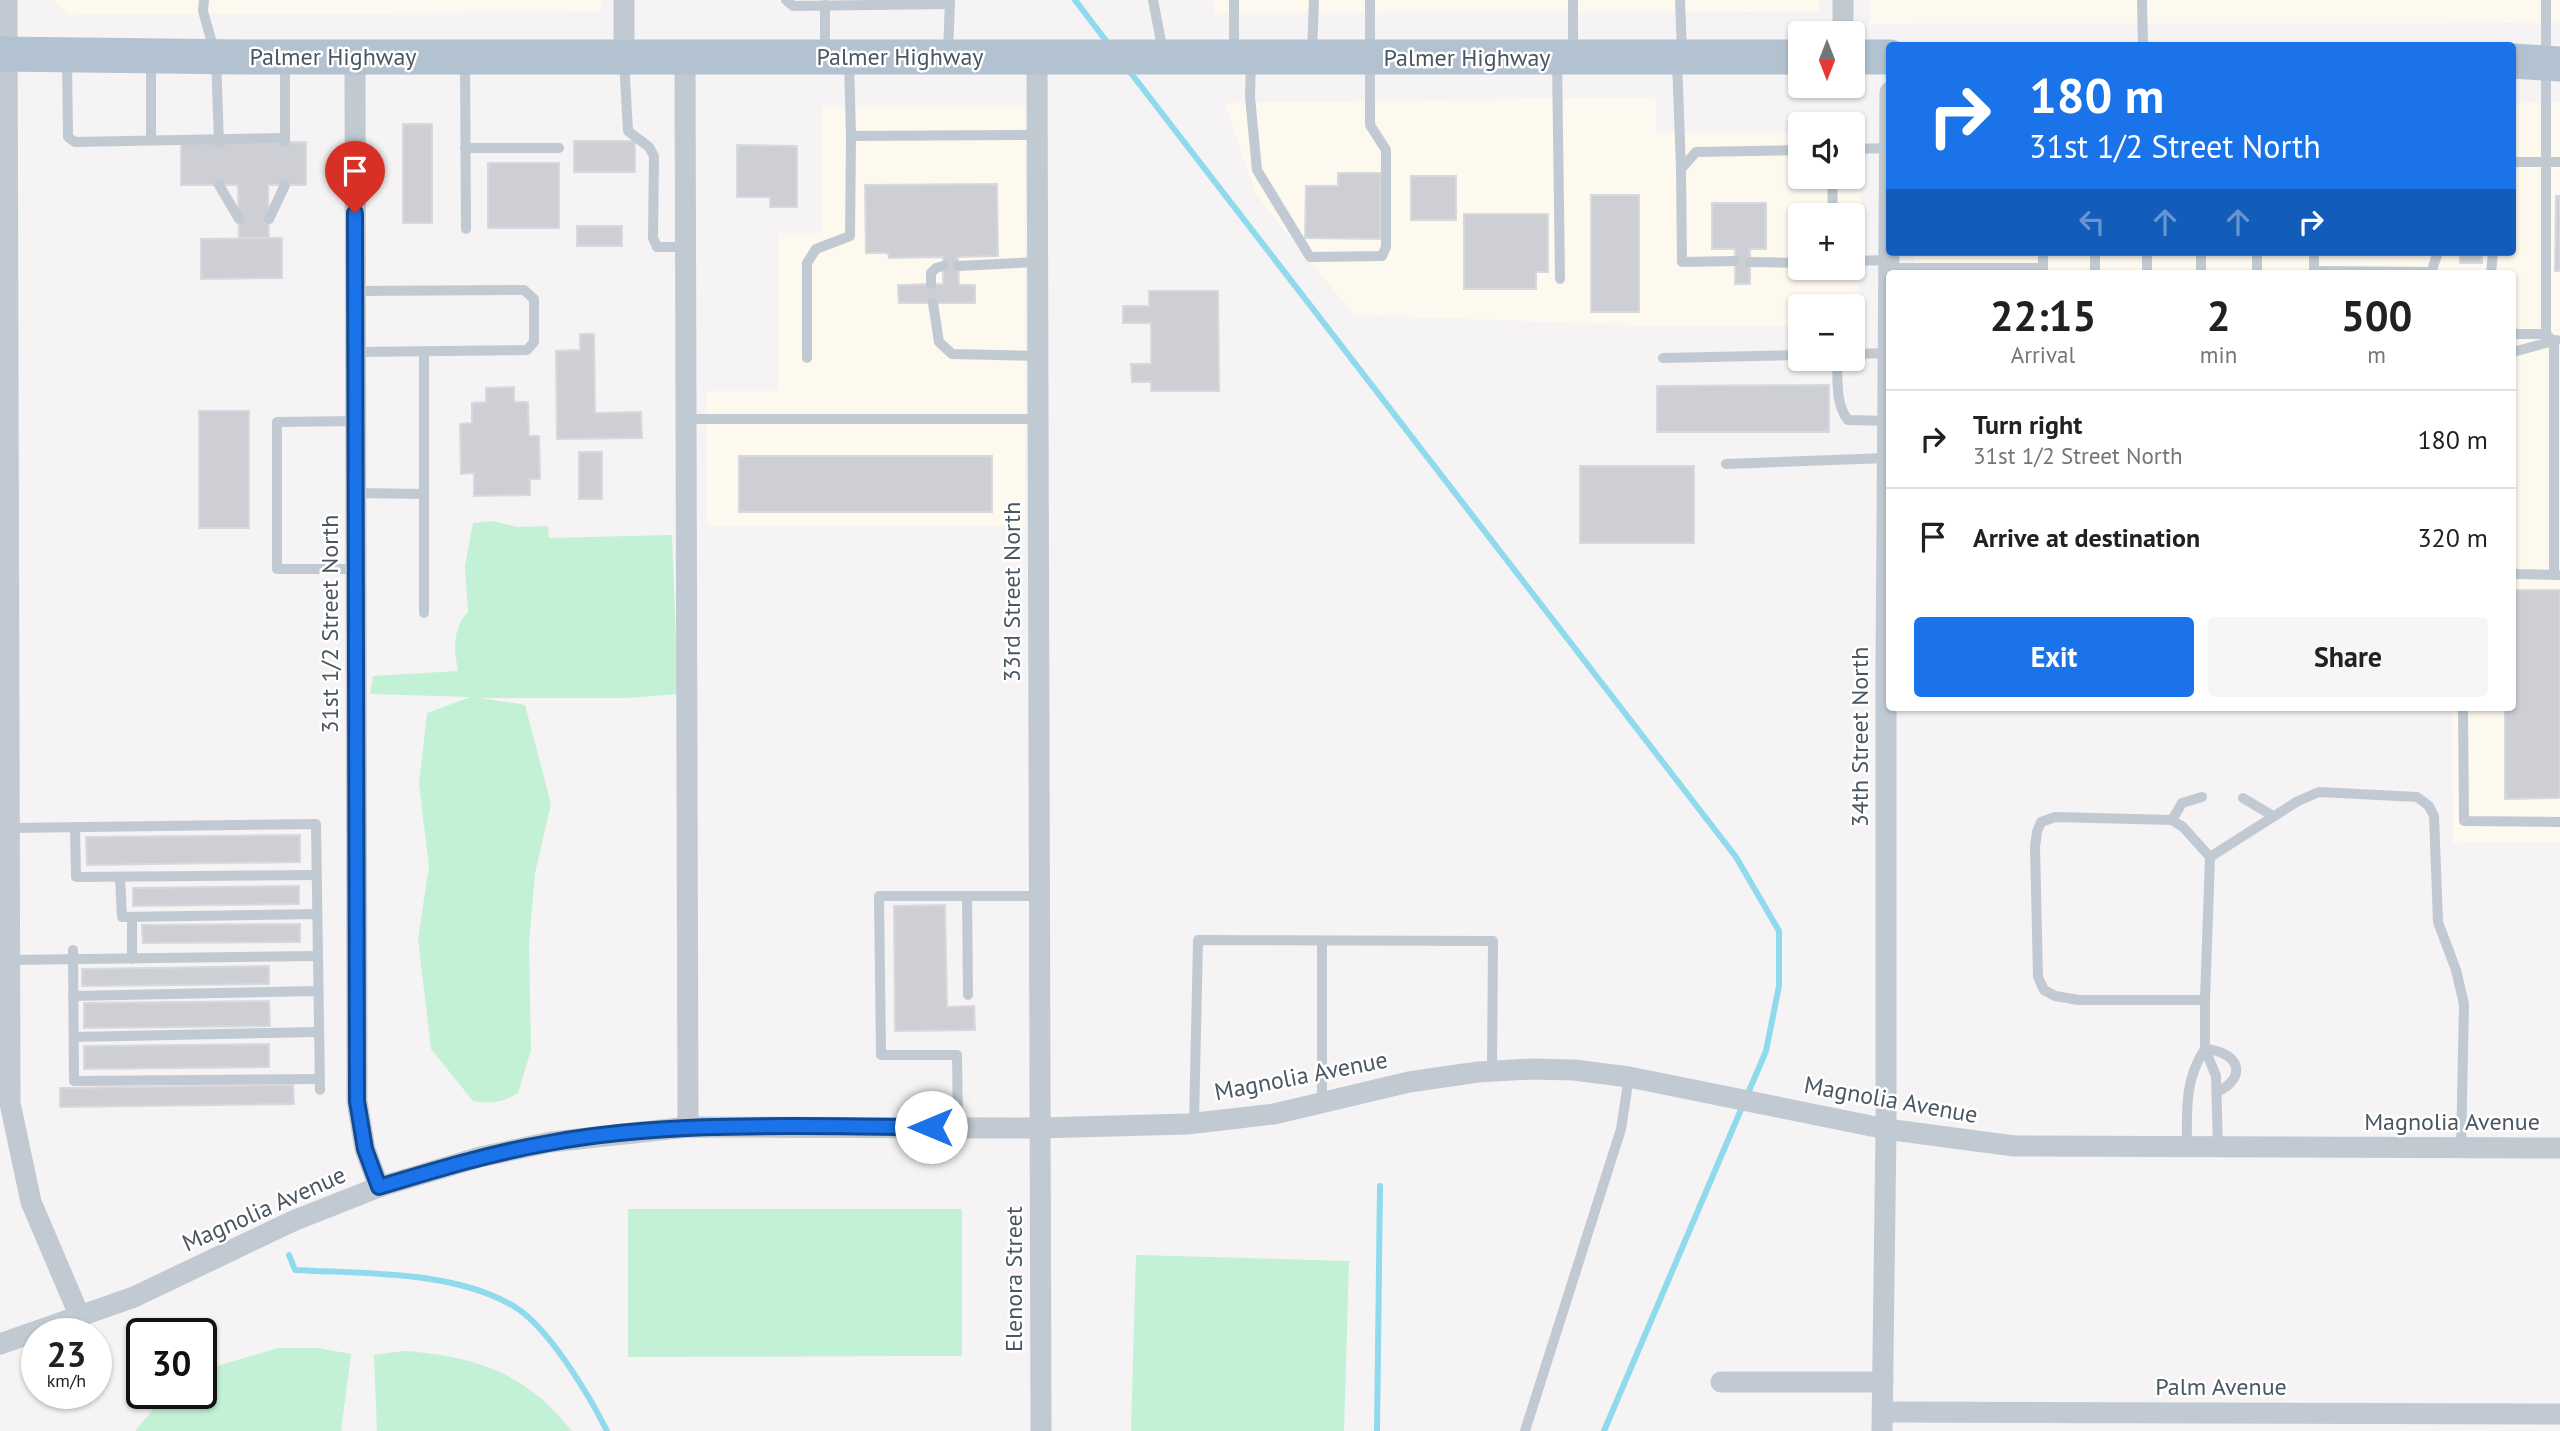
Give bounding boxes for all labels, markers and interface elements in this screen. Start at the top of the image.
north arrow [1788,21,1866,98]
map controls [1788,21,1865,371]
street label: Palmer Highway [249,41,417,72]
street label: Palmer Highway [816,41,984,72]
street label: Palmer Highway [1383,42,1551,73]
text: 180 m [2029,63,2164,127]
icon: right [1914,70,2005,161]
button: sound [1788,112,1865,189]
text: 31st 1/2 Street North [2029,125,2321,167]
pin [325,141,385,213]
icon: arrive [336,152,374,190]
button: + [1788,203,1865,280]
icon: left [2073,203,2111,241]
icon: ahead [2146,203,2184,241]
icon: ahead [2219,203,2257,241]
icon: right [2292,203,2330,241]
text: 22:15 [1990,288,2096,343]
text: 2 [2207,288,2230,343]
text: 500 [2341,288,2412,343]
button: − [1788,294,1865,371]
text: Arrival [2011,340,2075,369]
text: min [2200,340,2237,369]
text: m [2367,340,2386,369]
text: Turn right [1973,408,2082,441]
icon: right [1914,420,1952,458]
text: 180 m [2417,423,2488,456]
text: 31st 1/2 Street North [1973,441,2183,470]
street label: 33rd Street North [996,502,1027,682]
street label: 31st 1/2 Street North [314,515,345,733]
icon: arrive [1914,518,1952,556]
text: Arrive at destination [1973,521,2200,554]
text: 320 m [2417,521,2488,554]
button: Exit [1914,617,2194,697]
button: Share [2208,617,2488,697]
street label: 34th Street North [1844,647,1875,827]
street label: Magnolia Avenue [1212,1044,1390,1107]
street label: Magnolia Avenue [1802,1069,1980,1130]
position arrow [894,1090,968,1164]
street label: Magnolia Avenue [2364,1106,2540,1137]
street label: Magnolia Avenue [177,1159,350,1258]
street label: Elenora Street [998,1206,1029,1352]
speed limit sign: 30 [126,1318,217,1409]
text: 23 [47,1331,86,1377]
text: km/h [47,1369,86,1392]
street label: Palm Avenue [2155,1371,2287,1402]

